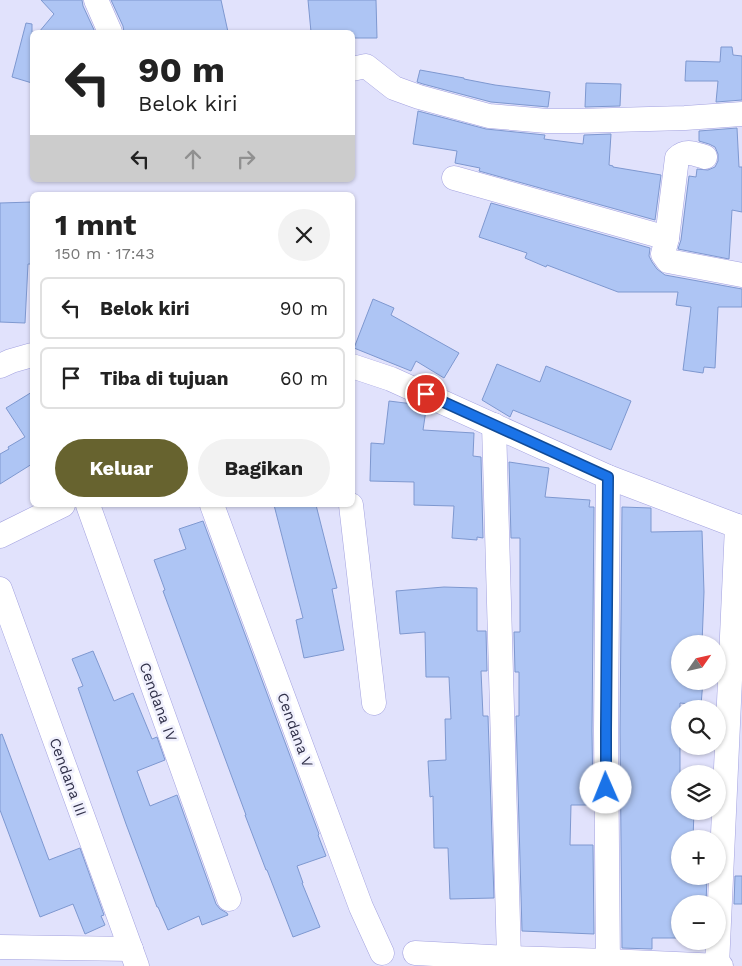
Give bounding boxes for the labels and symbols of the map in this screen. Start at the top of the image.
pin [405,373,447,415]
north arrow [671,635,726,690]
street label: Cendana IV [135,660,181,744]
street label: Cendana V [273,690,317,770]
street label: Cendana III [46,735,90,819]
position arrow [579,761,631,813]

